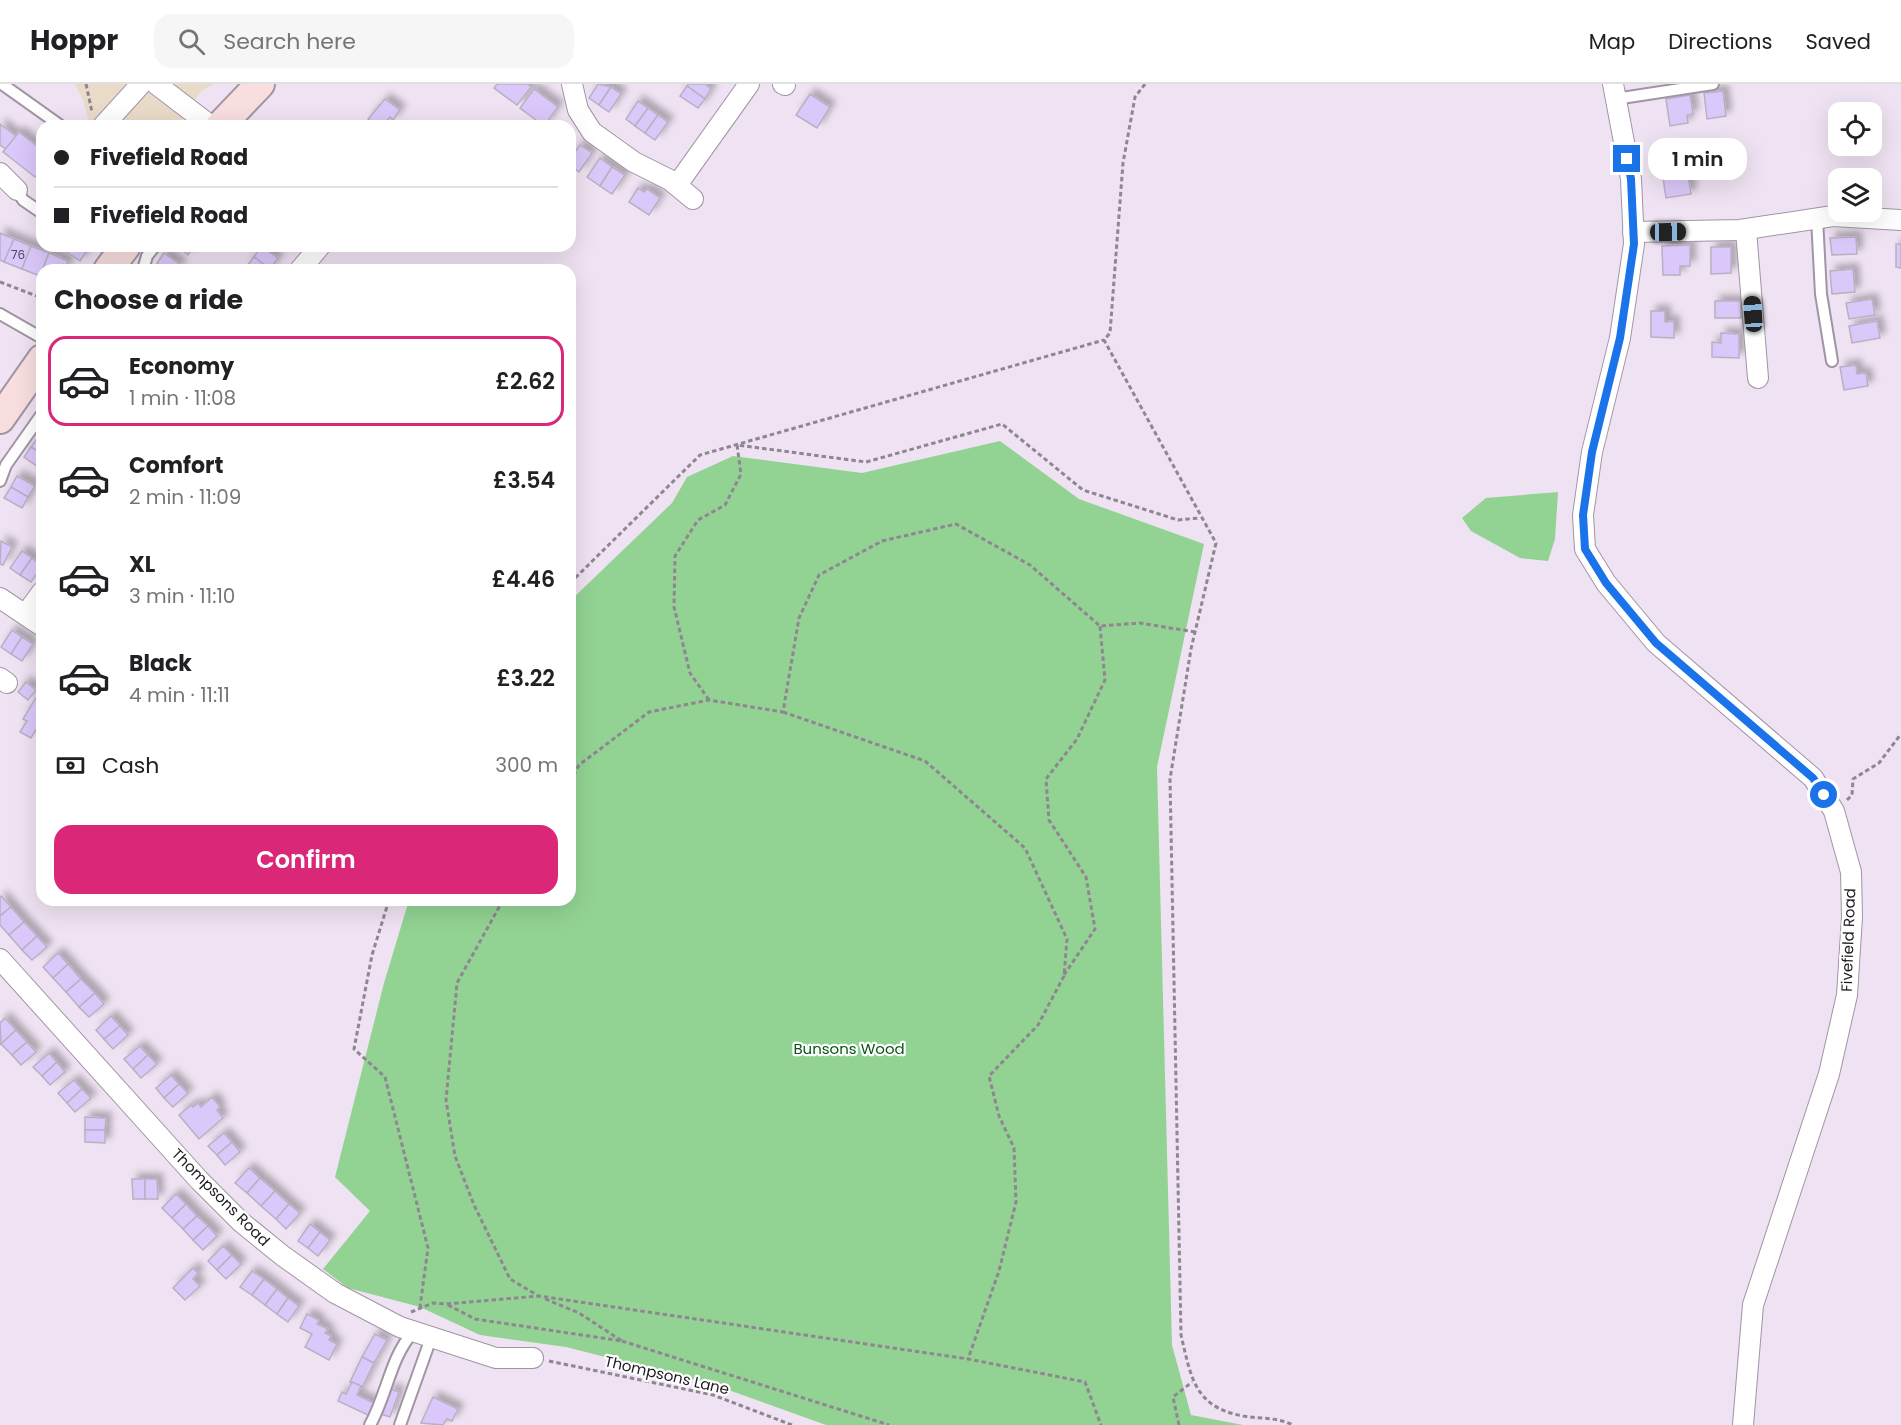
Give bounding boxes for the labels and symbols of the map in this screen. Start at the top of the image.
callout: 1 min [1648,138,1747,180]
route end [1613,145,1640,172]
car [1650,223,1686,241]
house number: 76 [11,246,25,263]
car [1743,295,1763,333]
route start [1810,781,1837,808]
street label: Fivefield Road [1836,888,1860,992]
park label: Bunsons Wood [793,1038,905,1059]
street label: Thompsons Road [167,1143,275,1251]
street label: Thompsons Lane [603,1350,731,1400]

